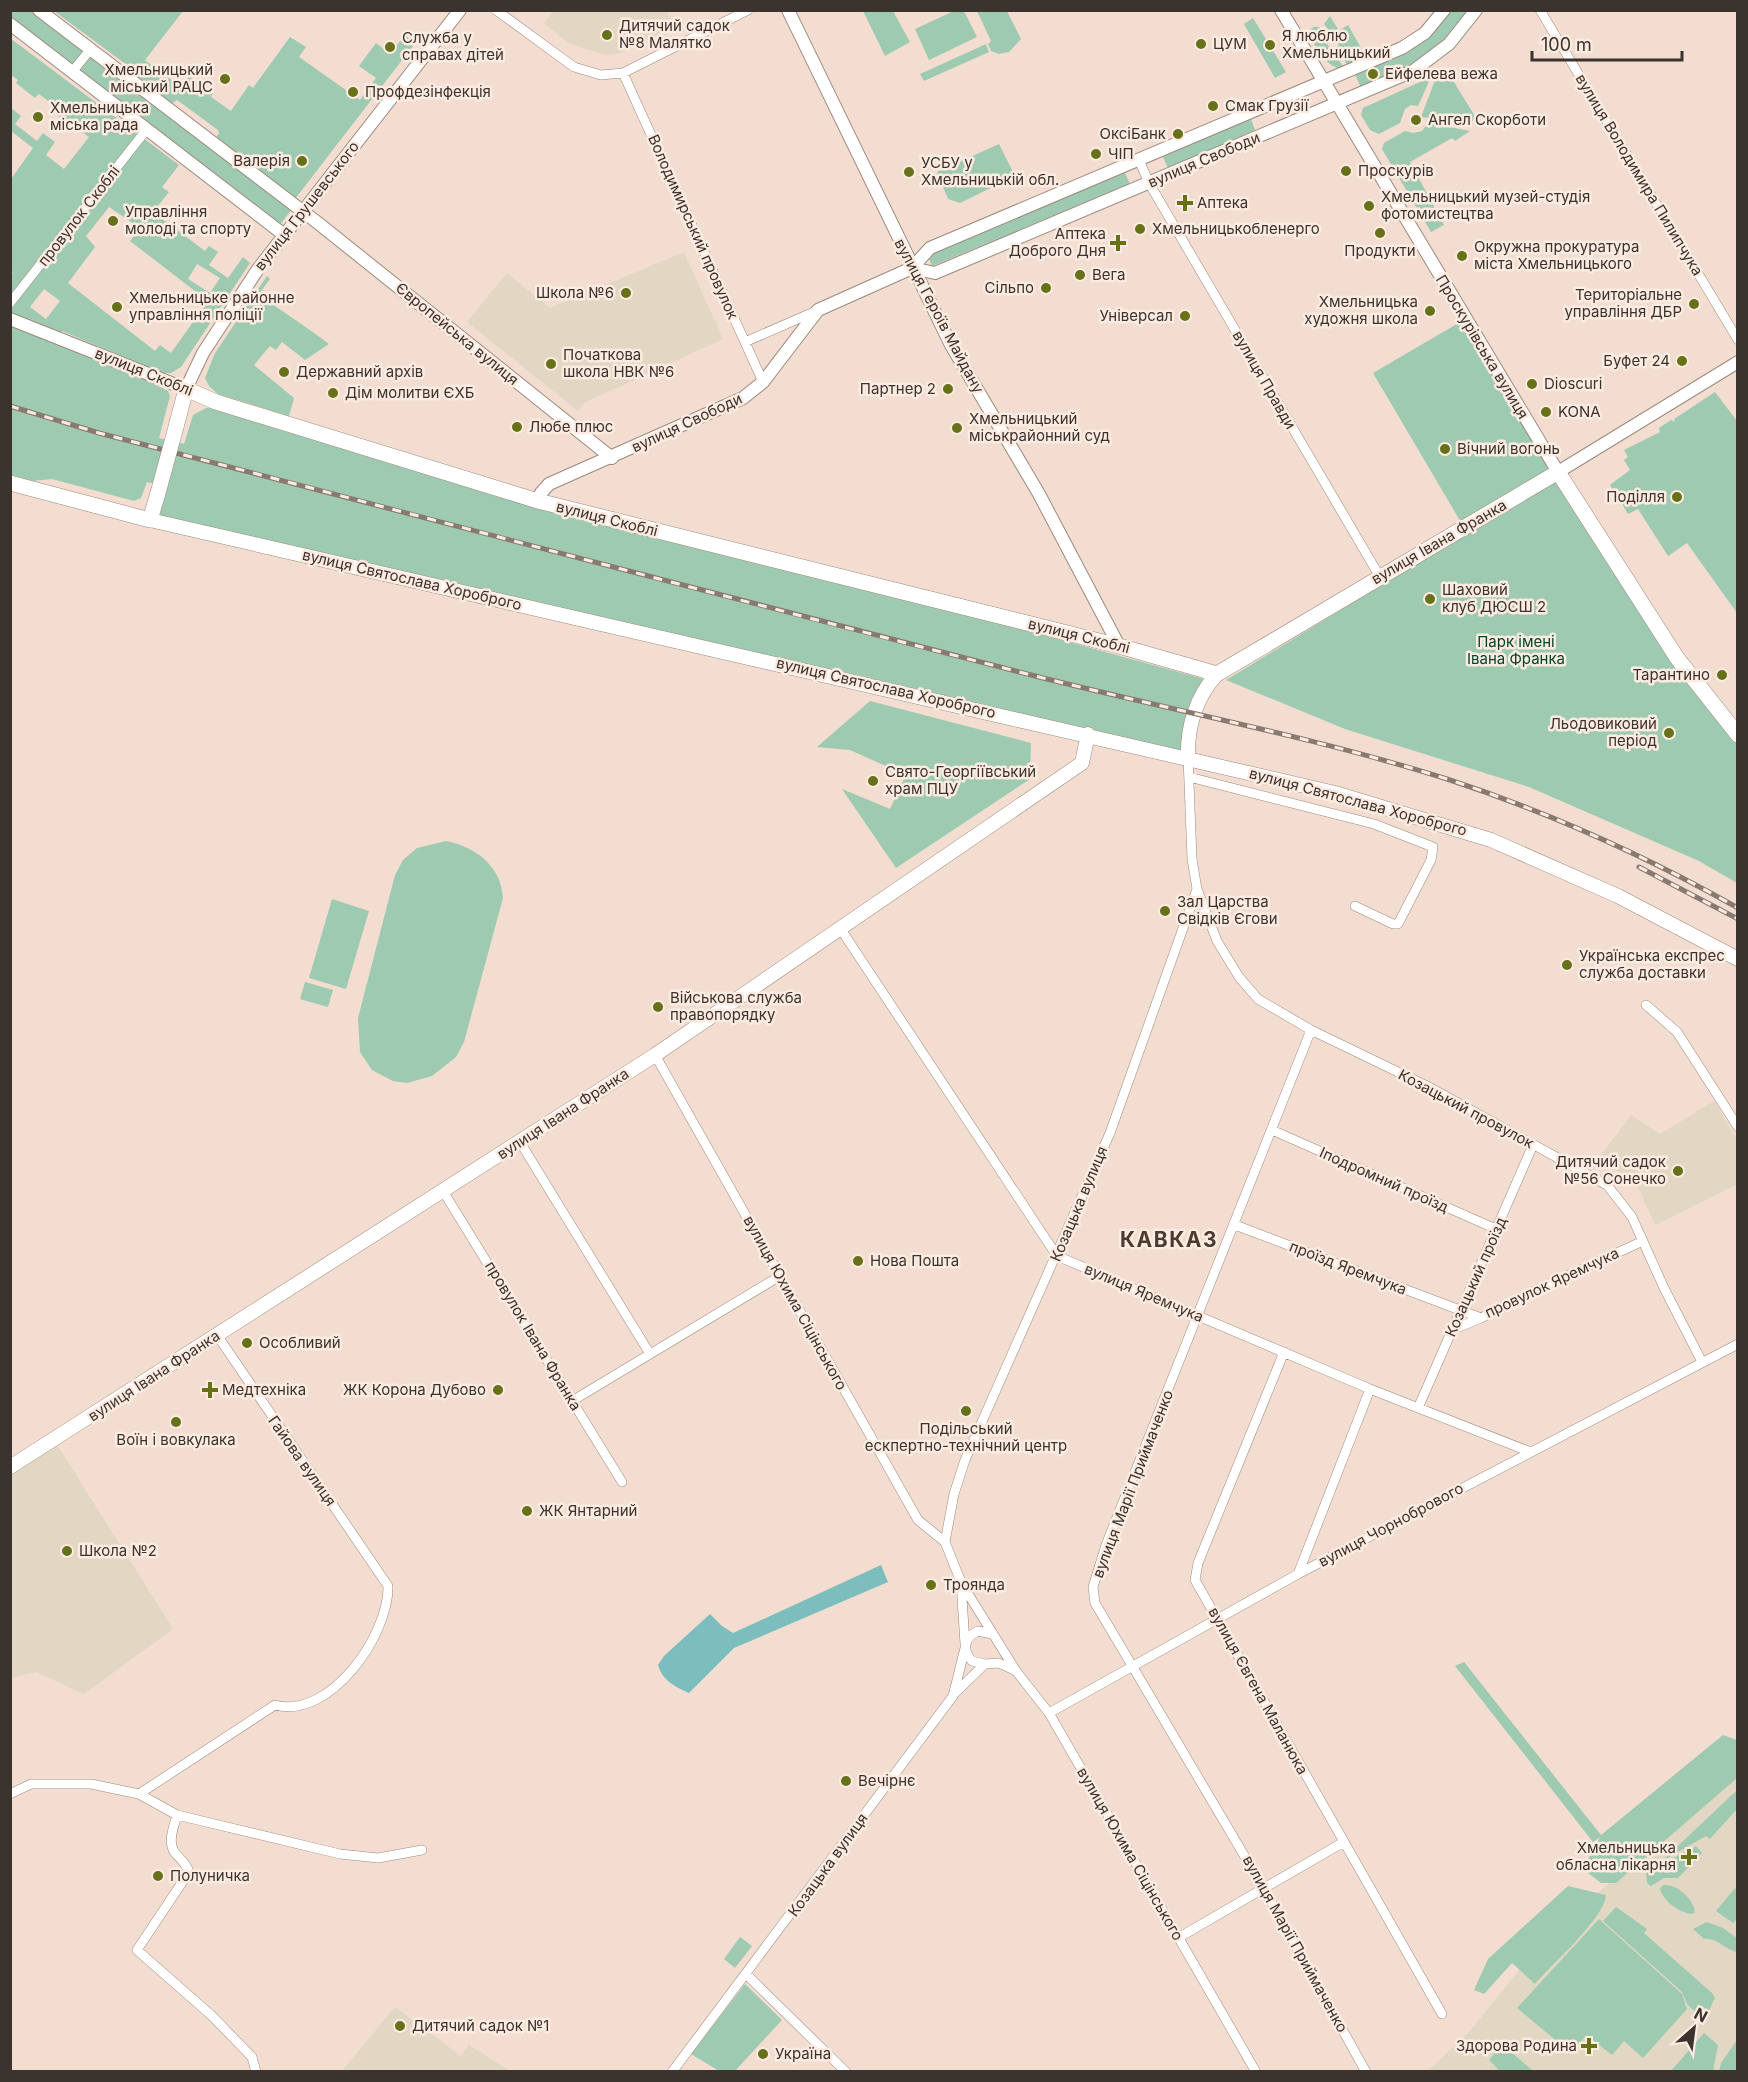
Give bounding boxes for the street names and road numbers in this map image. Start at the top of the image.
street label: вулиця Володимира Пилипчука [1572,70,1707,279]
street label: вулиця Свободи [1145,127,1263,192]
street label: Володимирський провулок [644,131,743,322]
street label: вулиця Грушевського [250,137,363,274]
street label: провулок Скоблі [34,162,124,270]
street label: вулиця Героїв Майдану [891,235,989,397]
street label: Проскурівська вулиця [1432,271,1533,422]
street label: Європейська вулиця [392,278,523,389]
street label: вулиця Правди [1228,327,1300,433]
street label: вулиця Скоблі [92,343,196,400]
street label: вулиця Свободи [628,389,745,456]
street label: вулиця Івана Франка [1368,495,1510,588]
street label: вулиця Скоблі [554,497,660,540]
street label: вулиця Святослава Хороброго [300,545,524,614]
street label: вулиця Скоблі [1026,614,1132,657]
street label: вулиця Святослава Хороброго [774,653,998,722]
street label: вулиця Святослава Хороброго [1247,763,1469,840]
street label: вулиця Івана Франка [493,1064,632,1163]
street label: Козацький провулок [1395,1065,1537,1152]
street label: Козацька вулиця [1046,1143,1111,1264]
street label: Іподромний проїзд [1317,1143,1452,1217]
street label: вулиця Юхима Сіцінського [739,1212,851,1393]
street label: Козацький проїзд [1441,1214,1510,1340]
street label: проїзд Яремчука [1287,1236,1410,1299]
street label: провулок Яремчука [1482,1243,1622,1322]
street label: провулок Івана Франка [481,1257,586,1414]
street label: вулиця Яремчука [1082,1259,1207,1326]
street label: вулиця Івана Франка [84,1326,223,1425]
street label: вулиця Марії Приймаченко [1088,1387,1177,1580]
street label: Гайова вулиця [264,1412,341,1510]
street label: вулиця Чорнобрового [1315,1478,1467,1571]
street label: вулиця Євгена Маланюка [1204,1604,1312,1778]
street label: вулиця Юхима Сіцінського [1073,1764,1188,1944]
street label: Козацька вулиця [784,1809,872,1920]
street label: вулиця Марії Приймаченко [1239,1852,1352,2036]

